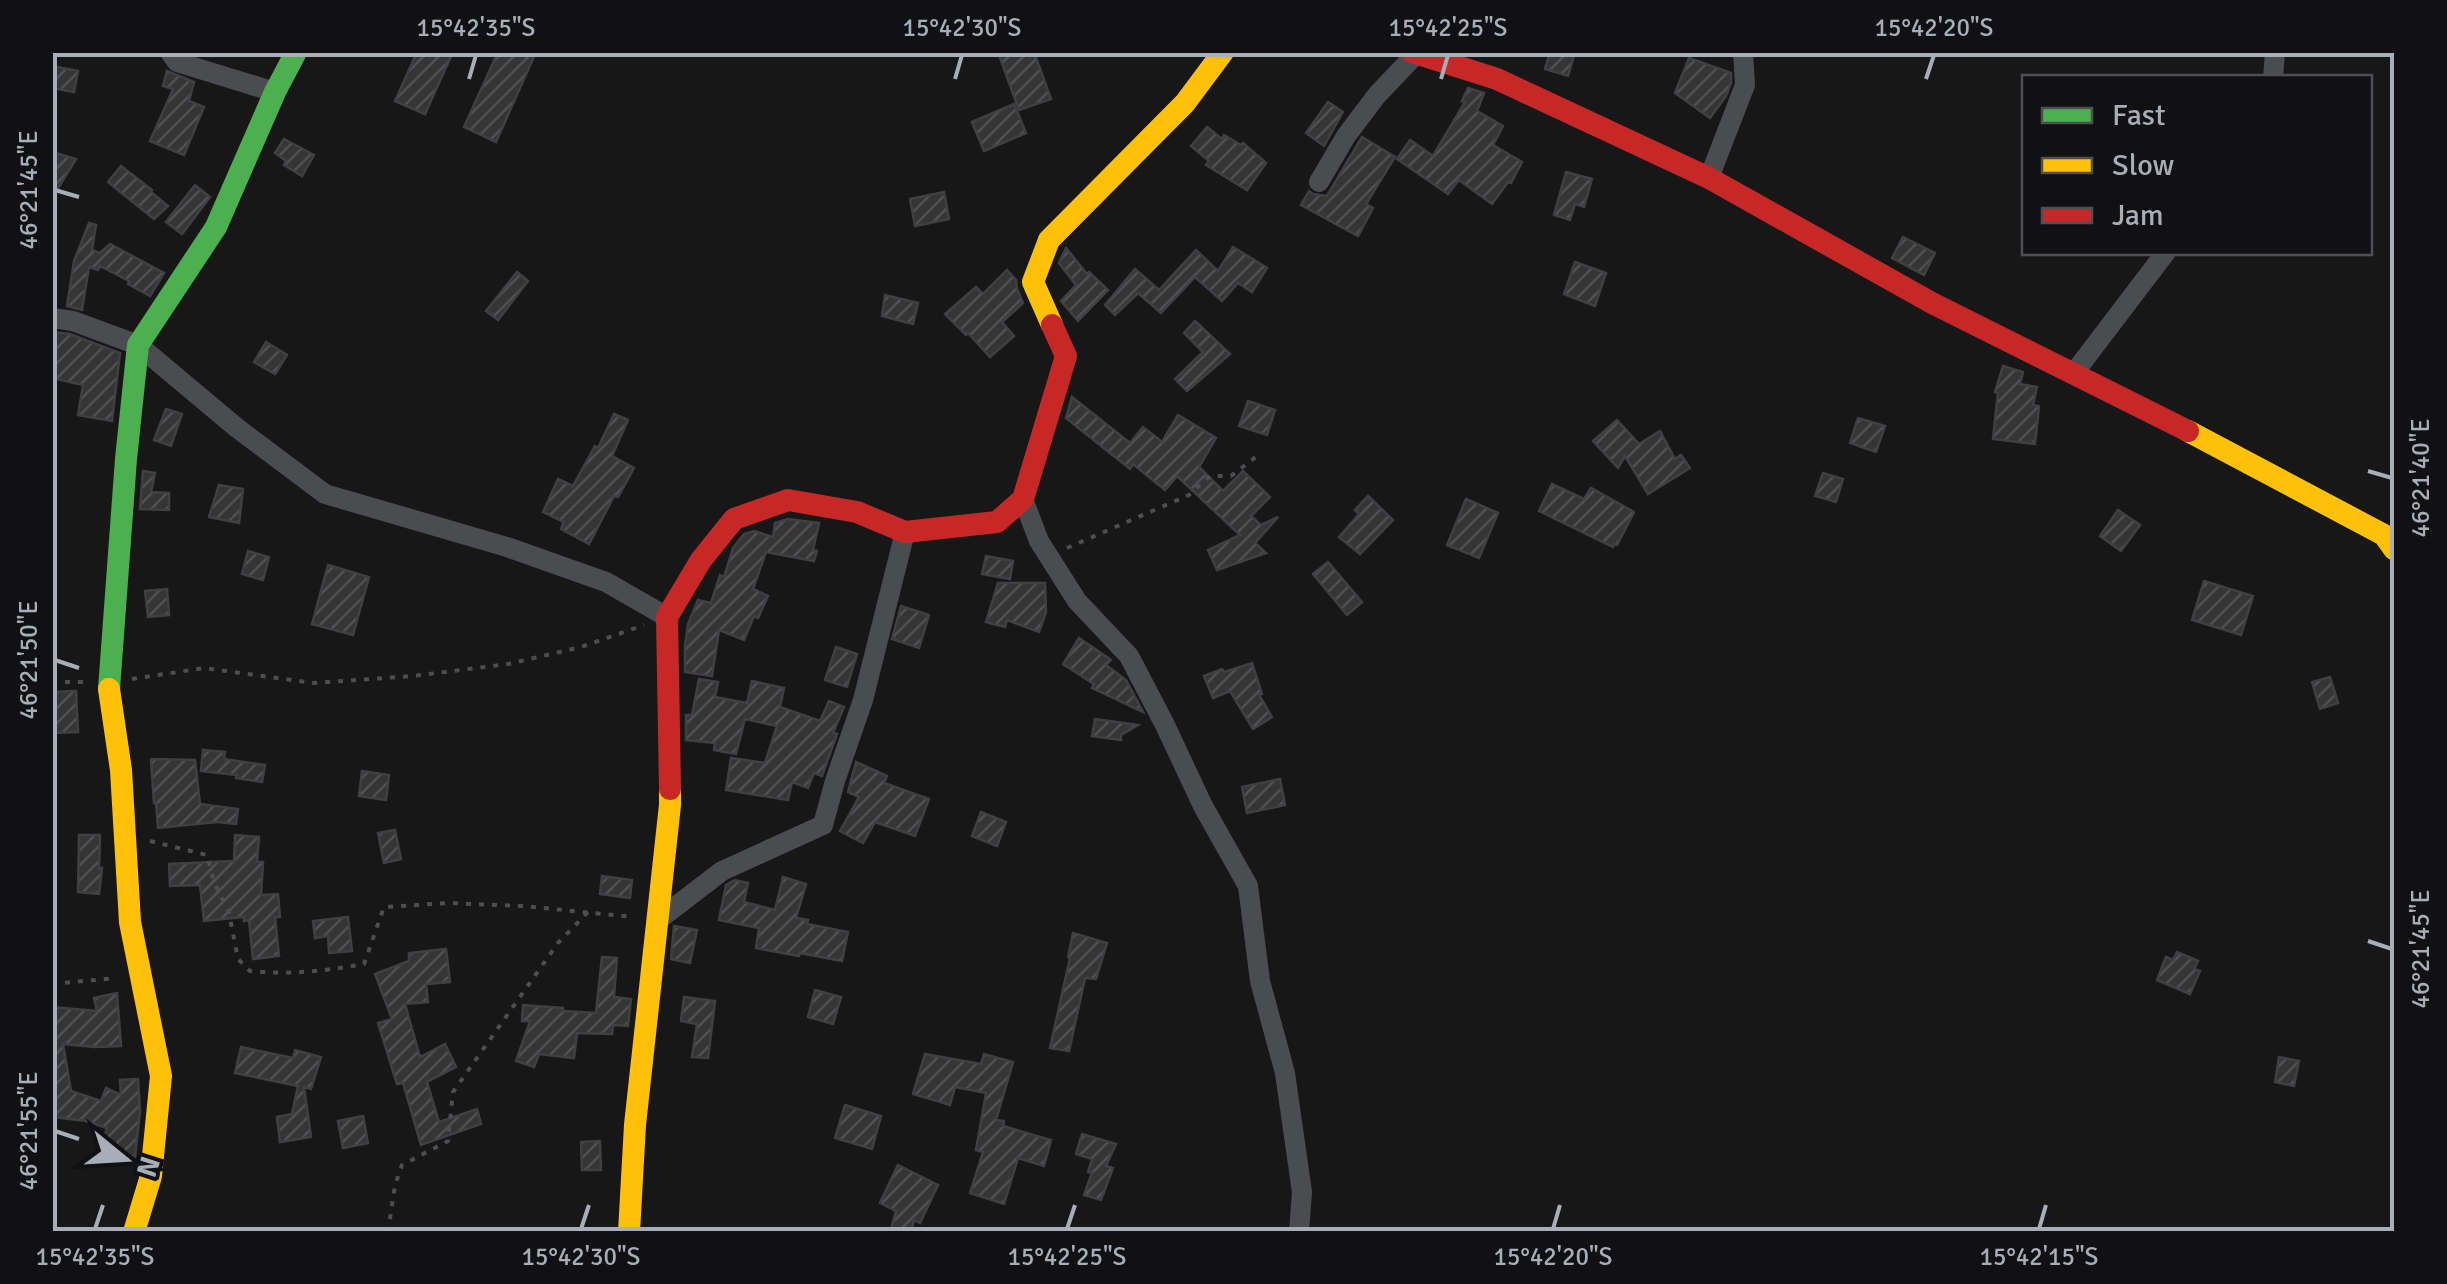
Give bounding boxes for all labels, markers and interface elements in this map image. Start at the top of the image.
text: 15°42'35"S [417,12,535,43]
text: 15°42'30"S [903,12,1021,43]
text: 15°42'25"S [1389,12,1507,43]
text: 15°42'20"S [1875,12,1993,43]
legend [2022,75,2372,255]
text: Fast [2112,97,2165,134]
text: 46°21'45"E [13,130,44,250]
text: Slow [2112,147,2174,184]
text: Jam [2112,197,2164,234]
text: 46°21'40"E [2405,418,2436,538]
text: 46°21'50"E [13,600,44,720]
text: 46°21'45"E [2405,889,2436,1009]
text: 46°21'55"E [13,1071,44,1191]
north arrow [75,1109,175,1209]
text: N [129,1152,167,1181]
text: 15°42'35"S [36,1241,154,1272]
text: 15°42'30"S [522,1241,640,1272]
text: 15°42'25"S [1008,1241,1126,1272]
text: 15°42'20"S [1494,1241,1612,1272]
text: 15°42'15"S [1980,1241,2098,1272]

